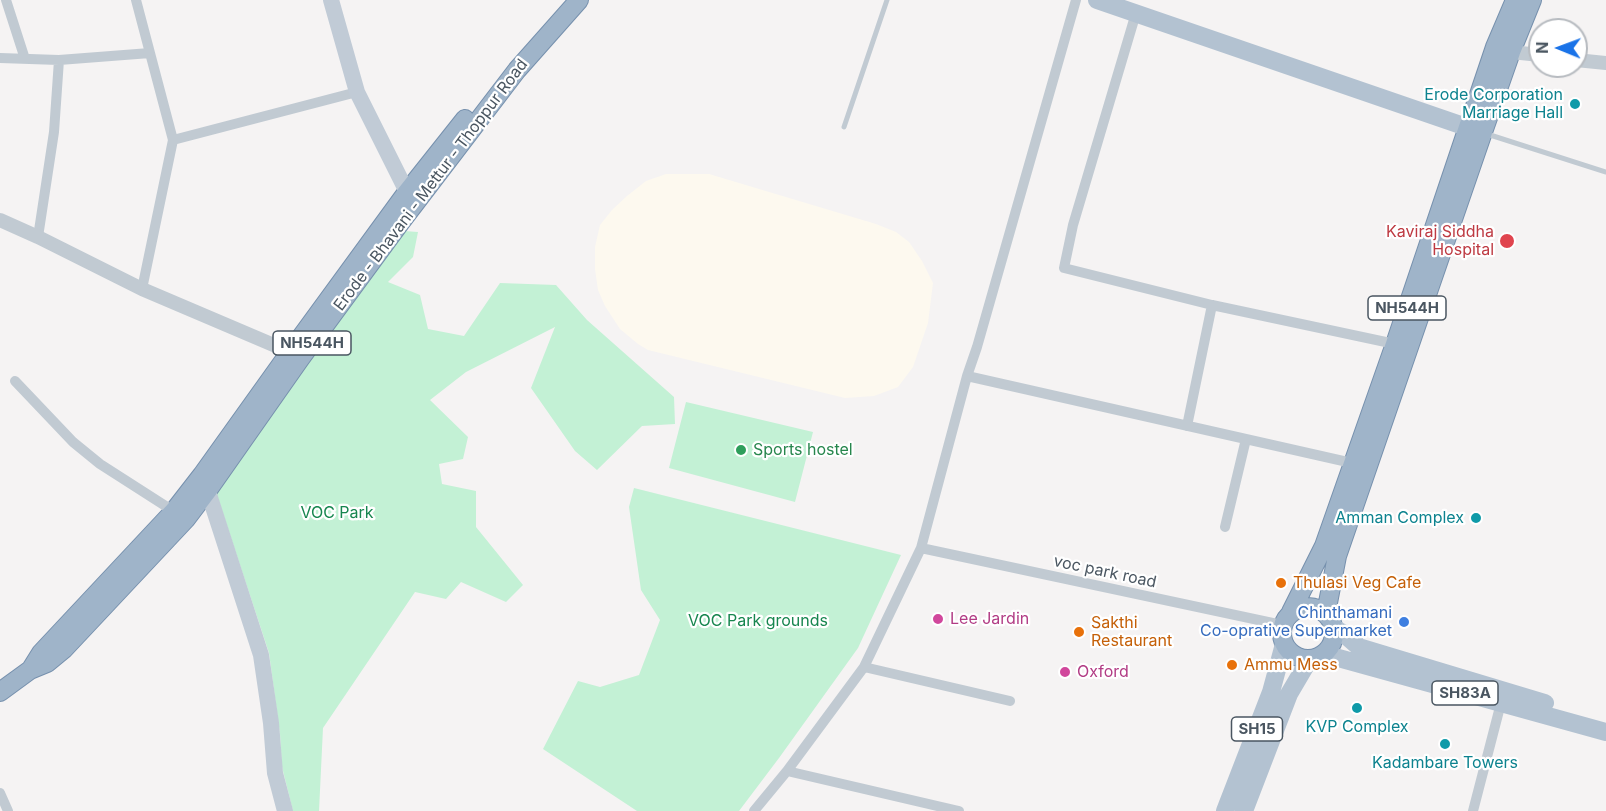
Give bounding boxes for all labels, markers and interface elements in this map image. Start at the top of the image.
north arrow [1528,18,1588,78]
text: N [1532,41,1552,54]
street label: Erode - Bhavani - Mettur - Thoppur Road [330,55,532,315]
place label: Erode Corporation Marriage Hall [1424,85,1563,123]
marker: Erode Corporation Marriage Hall [1568,97,1582,111]
place label: Kaviraj Siddha Hospital [1386,222,1494,260]
marker: Kaviraj Siddha Hospital [1498,232,1516,250]
road number: NH544H [1368,296,1446,320]
road number: NH544H [273,331,351,355]
place label: Sports hostel [753,440,853,460]
marker: Sports hostel [734,443,748,457]
park label: VOC Park [300,503,374,523]
place label: Amman Complex [1335,508,1464,528]
marker: Amman Complex [1469,511,1483,525]
street label: voc park road [1052,552,1158,592]
place label: Thulasi Veg Cafe [1293,573,1421,593]
marker: Thulasi Veg Cafe [1274,576,1288,590]
place label: Chinthamani Co-oprative Supermarket [1200,603,1392,641]
place label: Lee Jardin [950,609,1029,629]
park label: VOC Park grounds [688,611,828,631]
marker: Lee Jardin [931,612,945,626]
place label: Sakthi Restaurant [1091,613,1172,651]
marker: Chinthamani Co-oprative Supermarket [1397,615,1411,629]
marker: Sakthi Restaurant [1072,625,1086,639]
place label: Ammu Mess [1244,655,1338,675]
marker: Ammu Mess [1225,658,1239,672]
place label: Oxford [1077,662,1129,682]
marker: Oxford [1058,665,1072,679]
road number: SH83A [1432,681,1498,705]
marker: KVP Complex [1350,701,1364,715]
road number: SH15 [1232,717,1282,741]
place label: KVP Complex [1305,717,1409,737]
marker: Kadambare Towers [1438,737,1452,751]
place label: Kadambare Towers [1372,753,1518,773]

